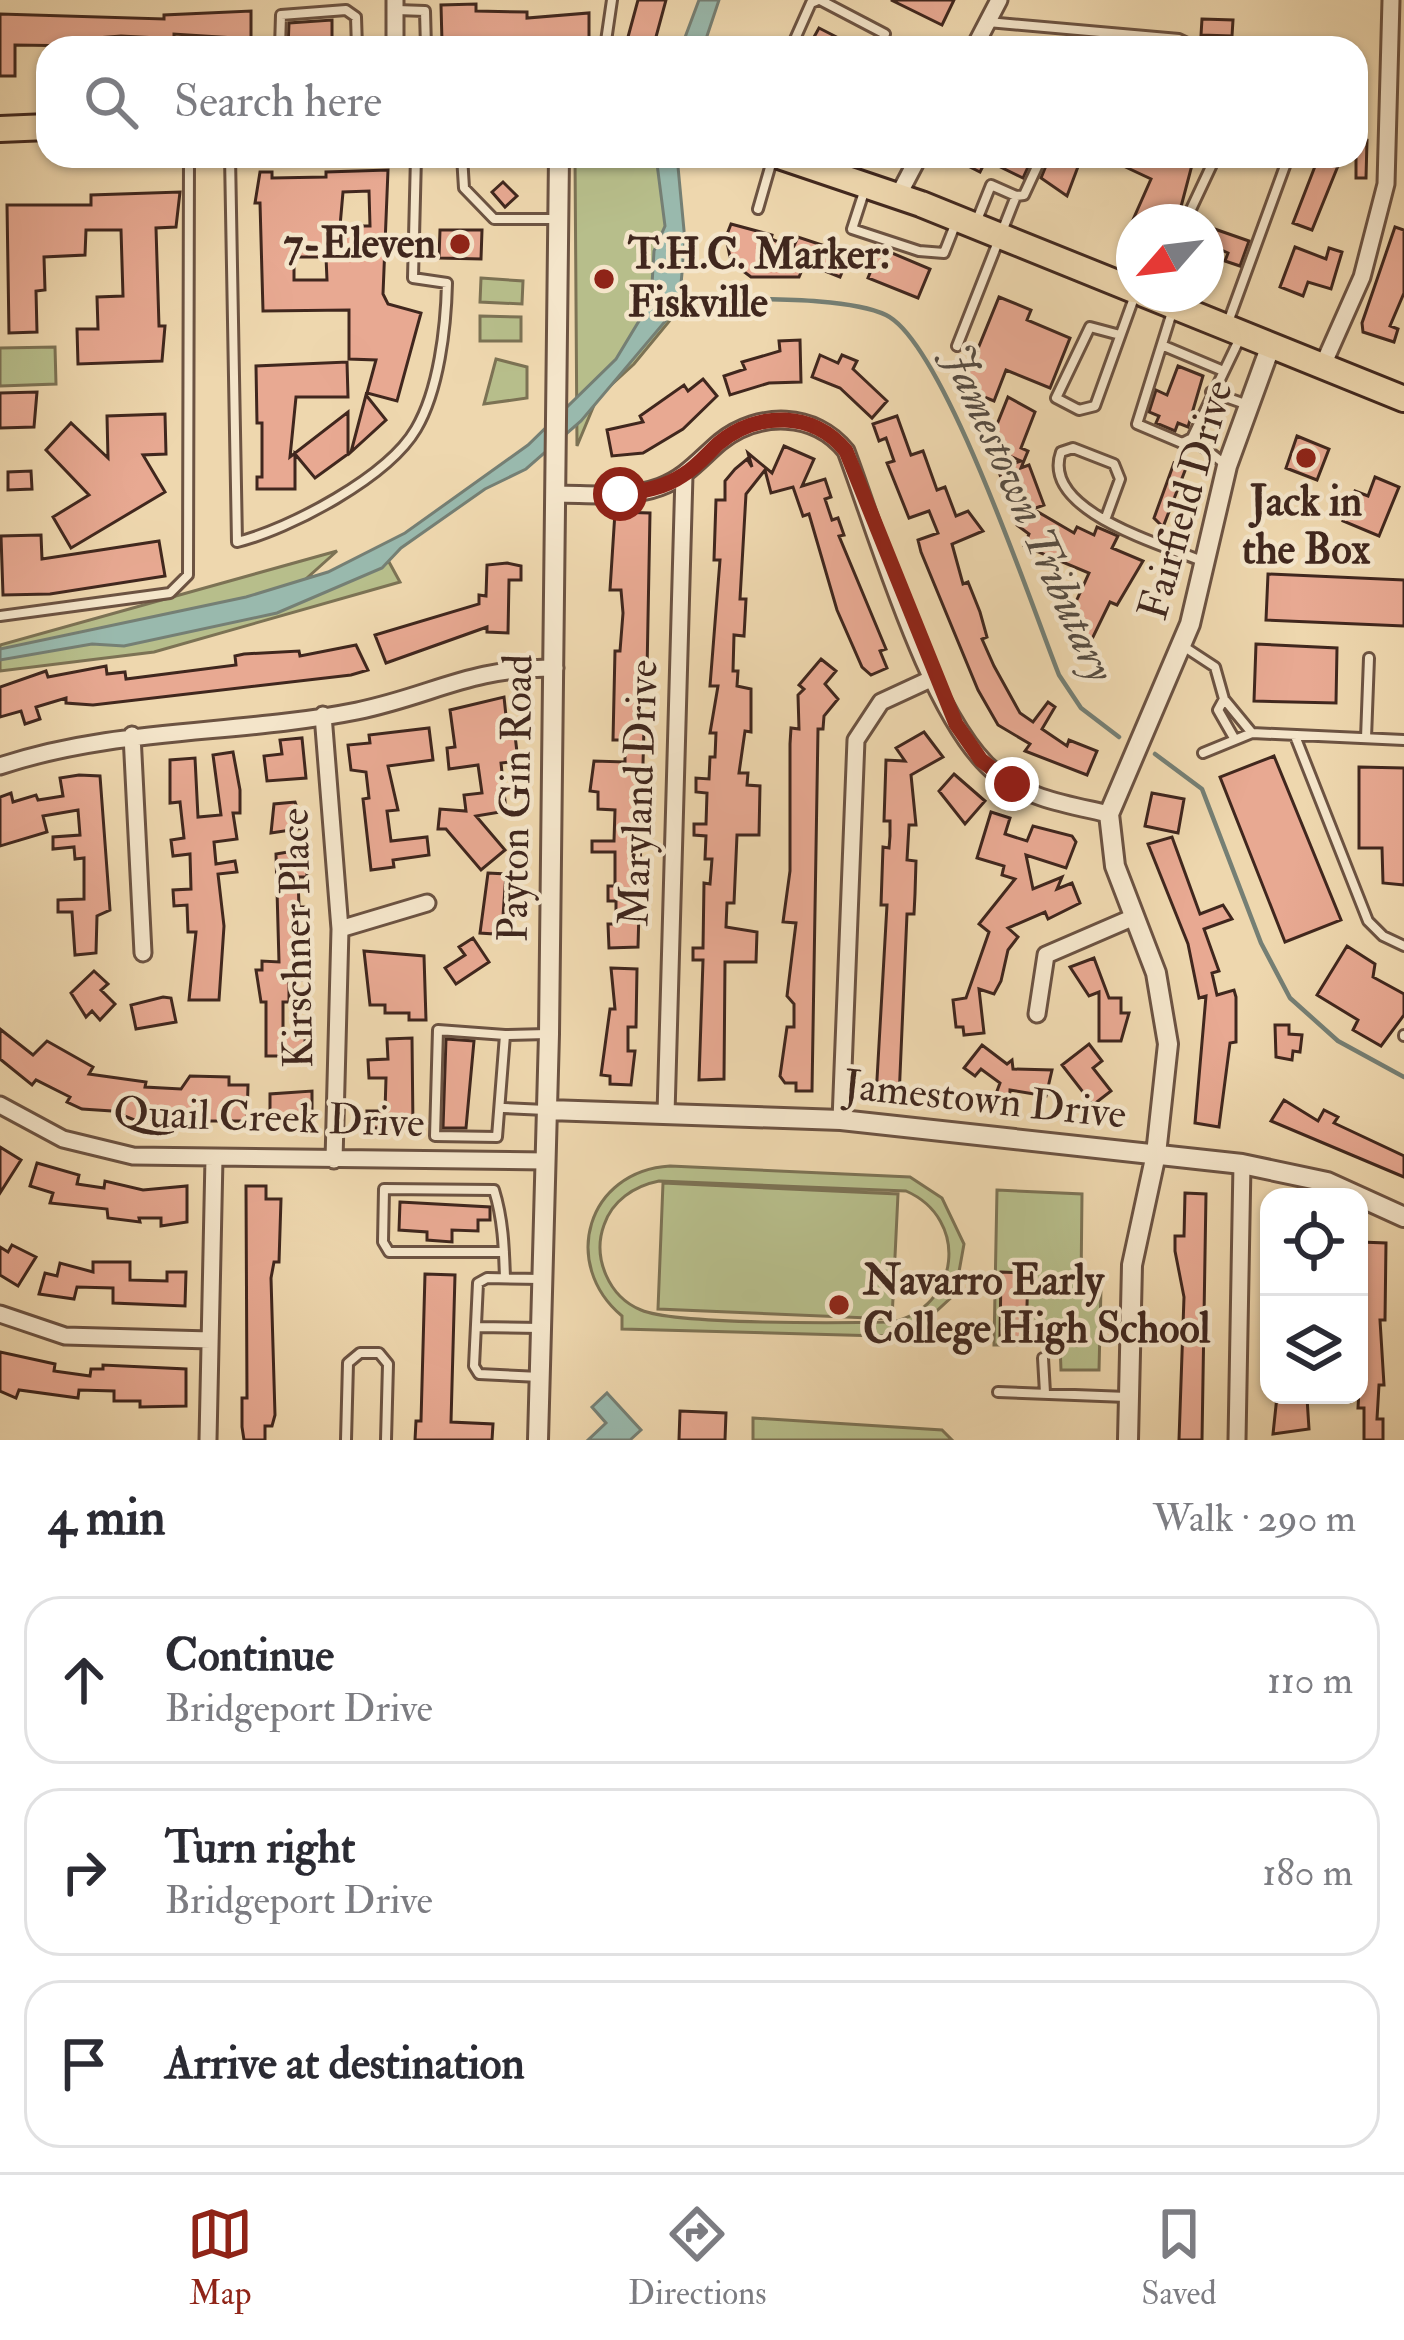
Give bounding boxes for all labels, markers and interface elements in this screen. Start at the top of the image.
search box [36,36,1368,168]
icon: search [78,69,144,135]
text: Search here [174,74,382,130]
north arrow [1116,204,1224,312]
place label: 7-Eleven [284,218,436,270]
place label: T.H.C. Marker: Fiskville [627,229,890,329]
marker: 7-Eleven [447,231,473,257]
marker: T.H.C. Marker: Fiskville [591,266,617,292]
water label: Jamestown Tributary [928,335,1128,691]
street label: Fairfield Drive [1127,374,1245,626]
marker: Jack in the Box [1293,445,1319,471]
route start [593,467,647,521]
place label: Jack in the Box [1242,476,1370,576]
street label: Payton Gin Road [487,653,545,942]
street label: Maryland Drive [608,659,670,927]
route end [985,757,1039,811]
street label: Kirschner Place [269,807,325,1069]
street label: Jamestown Drive [840,1059,1129,1141]
street label: Quail Creek Drive [113,1087,425,1149]
map controls [1260,1188,1368,1404]
button: locate [1260,1188,1368,1296]
place label: Navarro Early College High School [862,1255,1210,1355]
marker: Navarro Early College High School [826,1292,852,1318]
button: layers [1260,1296,1368,1404]
text: 4 min [48,1486,166,1550]
text: Walk · 290 m [1153,1494,1356,1543]
text: Continue [165,1628,334,1684]
icon: ahead [51,1647,117,1713]
text: 110 m [1267,1656,1353,1705]
text: Bridgeport Drive [165,1684,433,1733]
text: Turn right [165,1820,355,1876]
icon: right [51,1839,117,1905]
text: 180 m [1262,1848,1353,1897]
text: Bridgeport Drive [165,1876,433,1925]
icon: arrive [51,2031,117,2097]
text: Arrive at destination [165,2036,525,2092]
tab: Map [187,2201,253,2314]
tab: Directions [628,2201,767,2314]
tab: Saved [1141,2201,1217,2314]

